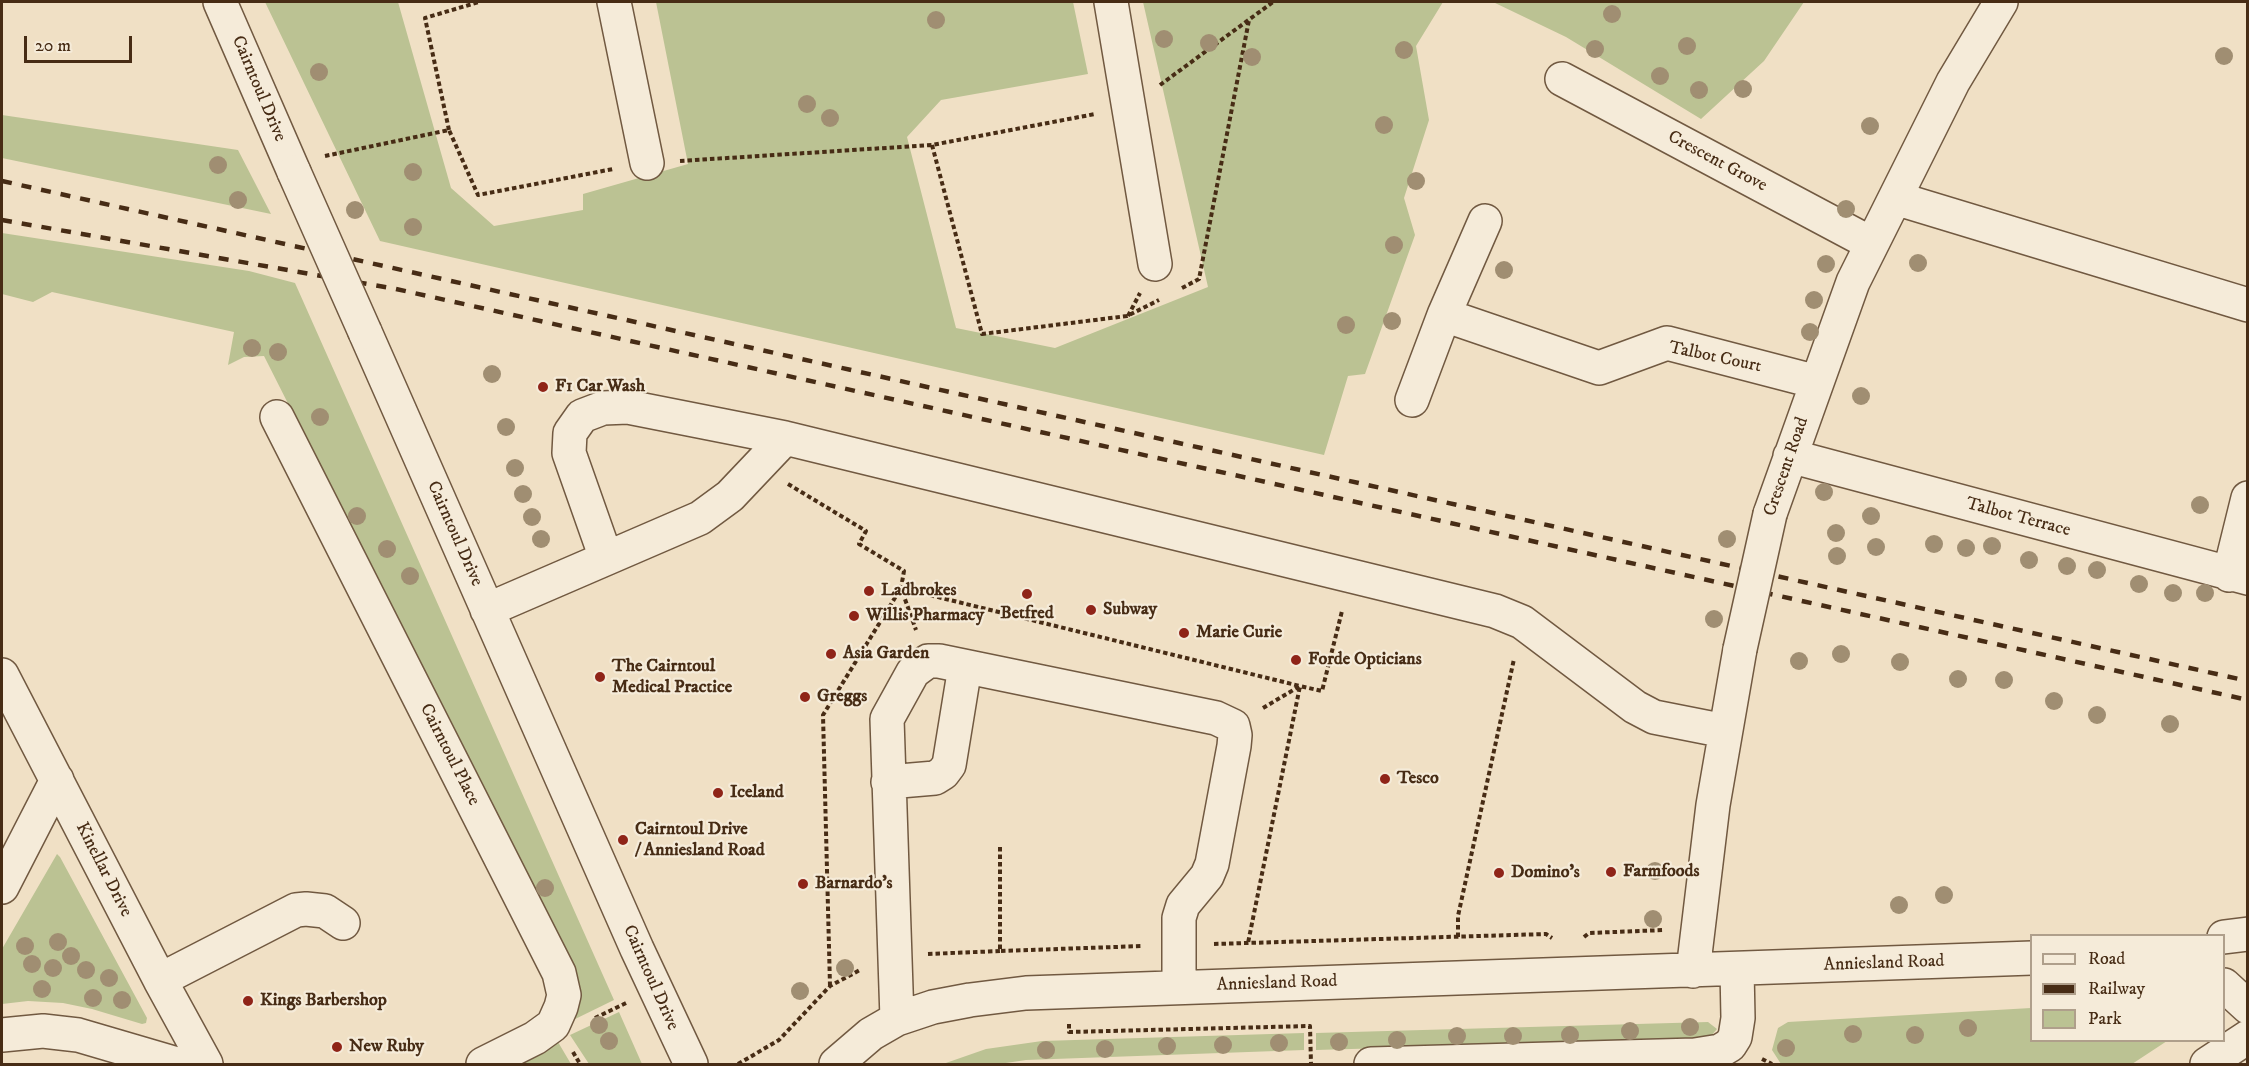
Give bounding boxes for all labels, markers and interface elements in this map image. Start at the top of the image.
scale bar [27,24,135,62]
street label: Cairntoul Drive [226,33,290,145]
text: 20 m [35,35,71,57]
street label: Crescent Grove [1664,127,1770,197]
street label: Talbot Court [1667,338,1763,378]
place label: F1 Car Wash [555,376,645,398]
marker: F1 Car Wash [536,380,550,394]
street label: Crescent Road [1760,415,1814,519]
street label: Cairntoul Drive [421,478,487,590]
street label: Talbot Terrace [1963,494,2073,542]
place label: Ladbrokes [881,580,957,602]
marker: Ladbrokes [862,584,876,598]
marker: Betfred [1020,587,1034,601]
place label: Subway [1103,599,1157,621]
place label: Betfred [1000,603,1054,625]
marker: Subway [1084,603,1098,617]
place label: Willis Pharmacy [866,605,984,627]
marker: Willis Pharmacy [847,609,861,623]
place label: Marie Curie [1196,622,1282,644]
marker: Marie Curie [1177,626,1191,640]
place label: Asia Garden [843,643,929,665]
marker: Asia Garden [824,647,838,661]
place label: Forde Opticians [1308,649,1422,671]
marker: Forde Opticians [1289,653,1303,667]
place label: The Cairntoul Medical Practice [612,656,732,698]
marker: The Cairntoul Medical Practice [593,670,607,684]
place label: Greggs [817,686,867,708]
marker: Greggs [798,690,812,704]
street label: Cairntoul Place [414,700,484,810]
place label: Tesco [1397,768,1439,790]
marker: Tesco [1378,772,1392,786]
place label: Iceland [730,782,784,804]
marker: Iceland [711,786,725,800]
street label: Kinellar Drive [70,819,136,921]
place label: Cairntoul Drive / Anniesland Road [635,819,765,862]
marker: Cairntoul Drive / Anniesland Road [616,833,630,847]
place label: Farmfoods [1623,861,1700,883]
place label: Domino's [1511,862,1580,884]
marker: Farmfoods [1604,865,1618,879]
marker: Domino's [1492,866,1506,880]
place label: Barnardo's [815,873,893,895]
marker: Barnardo's [796,877,810,891]
street label: Cairntoul Drive [617,922,683,1034]
legend [2030,934,2225,1042]
text: Road [2088,948,2125,970]
street label: Anniesland Road [1823,951,1945,977]
street label: Anniesland Road [1216,971,1338,997]
text: Railway [2088,978,2145,1000]
place label: Kings Barbershop [260,990,387,1012]
marker: Kings Barbershop [241,994,255,1008]
text: Park [2088,1008,2122,1030]
place label: New Ruby [349,1036,424,1058]
marker: New Ruby [330,1040,344,1054]

